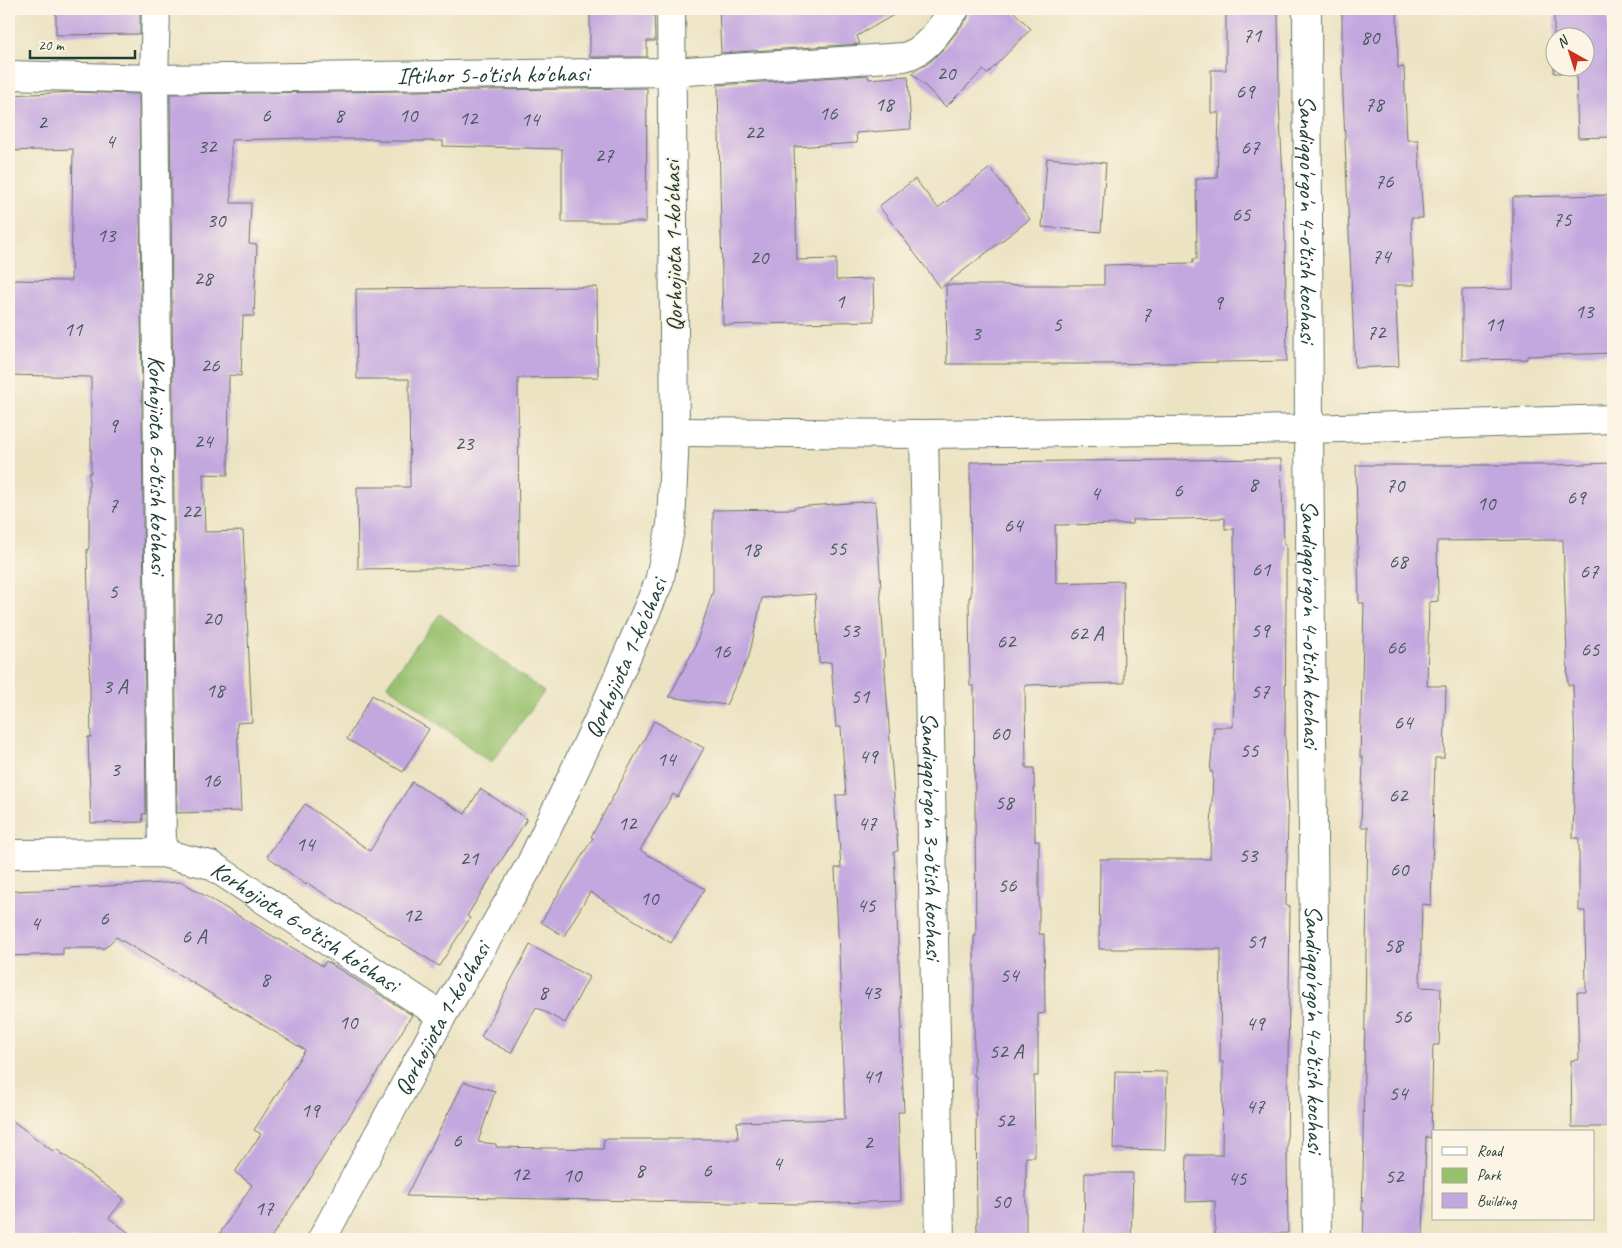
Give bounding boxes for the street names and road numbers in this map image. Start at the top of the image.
street label: Iftihor 5-o'tish ko'chasi [397,58,592,91]
street label: Sandiqqo'rgo'n 4-o'tish kochasi [1292,95,1324,345]
street label: Qorhojiota 1-ko'chasi [656,158,689,332]
street label: Korhojiota 6-o'tish ko'chasi [142,355,174,577]
street label: Sandiqqo'rgo'n 4-o'tish kochasi [1295,500,1327,751]
street label: Qorhojiota 1-ko'chasi [577,574,675,743]
street label: Sandiqqo'rgo'n 3-o'tish kochasi [915,712,949,963]
street label: Korhojiota 6-o'tish ko'chasi [205,854,407,1000]
street label: Sandiqqo'rgo'n 4-o'tish kochasi [1299,905,1331,1155]
street label: Qorhojiota 1-ko'chasi [387,934,498,1101]

